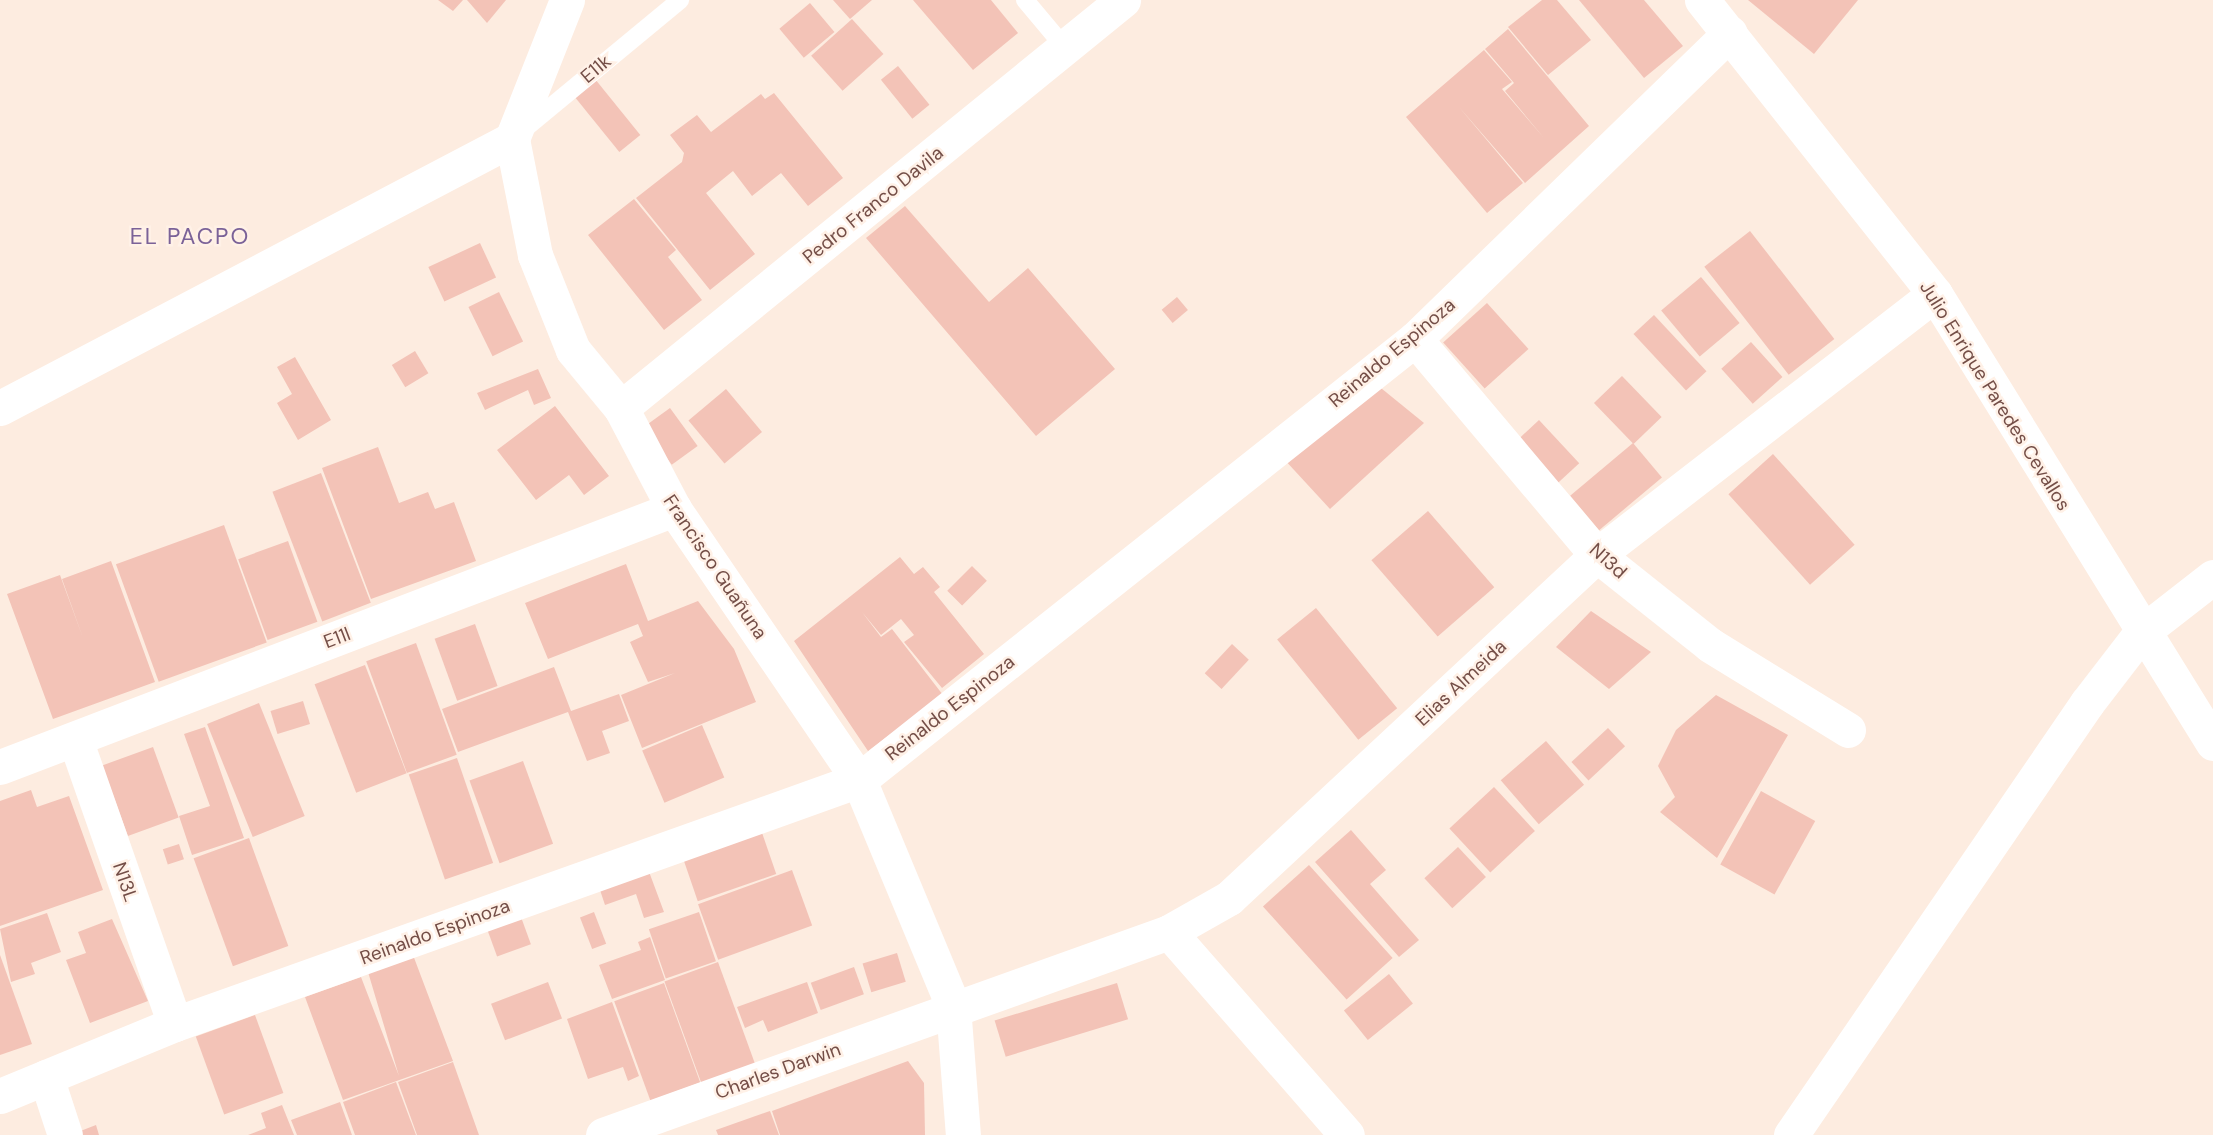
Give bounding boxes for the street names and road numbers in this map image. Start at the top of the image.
street label: E11k [576,50,616,88]
street label: Pedro Franco Davila [798,141,948,269]
street label: Julio Enrique Paredes Cevallos [1915,277,2075,515]
street label: Reinaldo Espinoza [1324,294,1460,412]
street label: Francisco Guañuna [658,490,772,644]
street label: N13d [1585,538,1631,584]
street label: E11l [320,623,354,653]
street label: Elias Almeida [1411,635,1511,731]
street label: Reinaldo Espinoza [881,650,1019,766]
street label: N13L [108,859,142,905]
street label: Reinaldo Espinoza [357,894,513,970]
street label: Charles Darwin [712,1038,844,1104]

